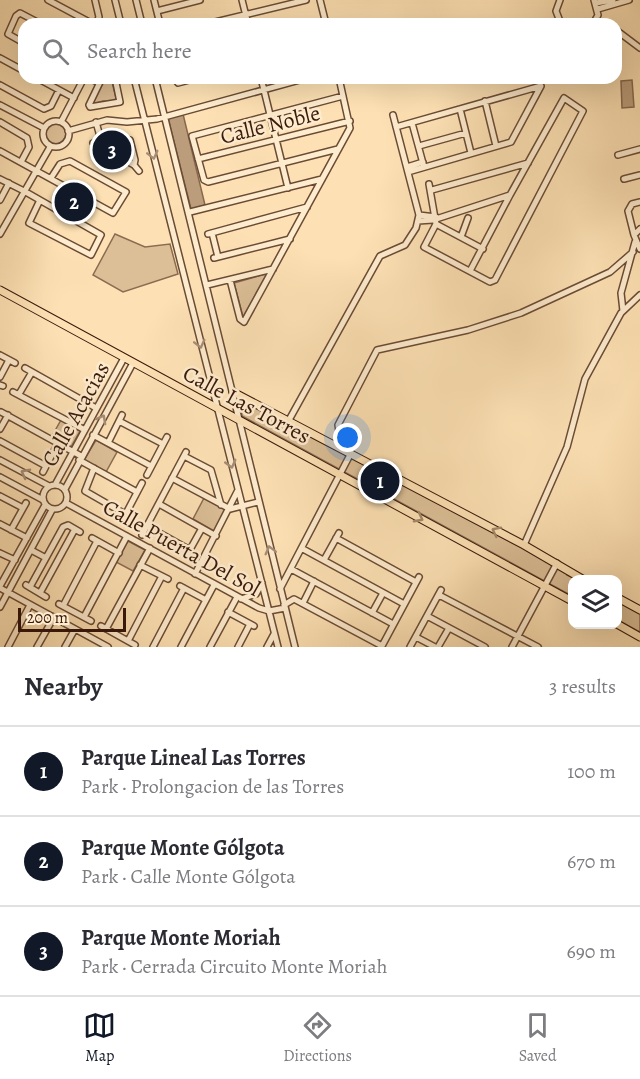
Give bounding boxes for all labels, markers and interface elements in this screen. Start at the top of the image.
search box [18,18,622,84]
icon: search [39,35,72,68]
text: Search here [87,36,192,66]
street label: Calle Noble [217,98,323,152]
pin: 3 [92,128,132,172]
one-way arrow [145,150,158,160]
pin: 2 [54,180,94,224]
one-way arrow [193,339,206,349]
street label: Calle Acacias [35,357,117,472]
street label: Calle Las Torres [177,359,316,451]
one-way arrow [95,415,106,425]
your location [333,423,362,452]
one-way arrow [224,458,236,469]
pin: 1 [360,458,400,504]
one-way arrow [20,469,31,480]
street label: Calle Puerta Del Sol [97,492,266,604]
one-way arrow [413,511,423,522]
one-way arrow [492,527,502,538]
one-way arrow [264,545,277,555]
map controls [568,575,622,629]
button: layers [568,575,622,629]
scale bar [18,605,126,632]
text: 200 m [27,607,68,629]
text: Nearby [24,669,103,704]
text: 3 results [549,673,616,700]
text: Parque Lineal Las Torres [81,743,306,773]
text: 1 [40,758,47,785]
text: 100 m [567,758,616,785]
text: Park · Prolongacion de las Torres [81,773,344,800]
text: Parque Monte Gólgota [81,833,285,863]
text: 2 [39,848,48,875]
text: 670 m [567,848,616,875]
text: Park · Calle Monte Gólgota [81,863,296,890]
text: Parque Monte Moriah [81,923,281,953]
text: 3 [39,938,48,965]
text: 690 m [566,938,616,965]
text: Park · Cerrada Circuito Monte Moriah [81,953,387,980]
tab: Map [83,1009,116,1067]
tab: Directions [283,1009,352,1067]
tab: Saved [519,1009,557,1067]

